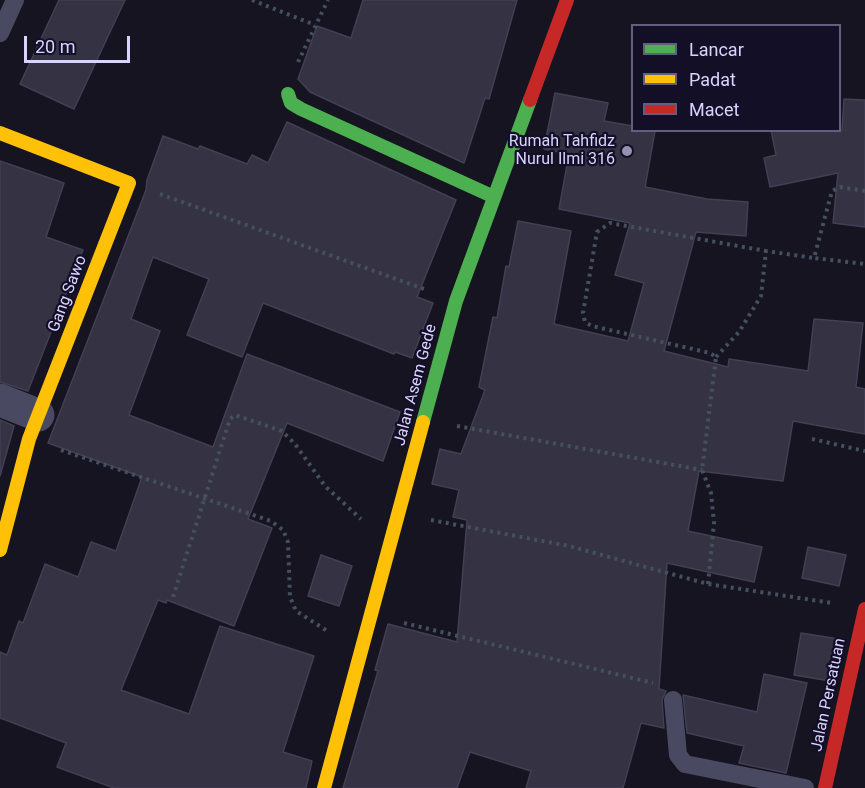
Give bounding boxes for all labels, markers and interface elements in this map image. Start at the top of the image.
scale bar [27,24,134,62]
legend [631,24,841,132]
text: 20 m [35,36,75,57]
text: Lancar [689,39,744,60]
text: Padat [689,69,736,90]
text: Macet [689,99,739,120]
place label: Rumah Tahfidz Nurul Ilmi 316 [509,132,615,170]
marker: Rumah Tahfidz Nurul Ilmi 316 [620,144,634,158]
street label: Gang Sawo [45,253,91,335]
street label: Jalan Asem Gede [391,322,441,448]
street label: Jalan Persatuan [808,637,850,753]

